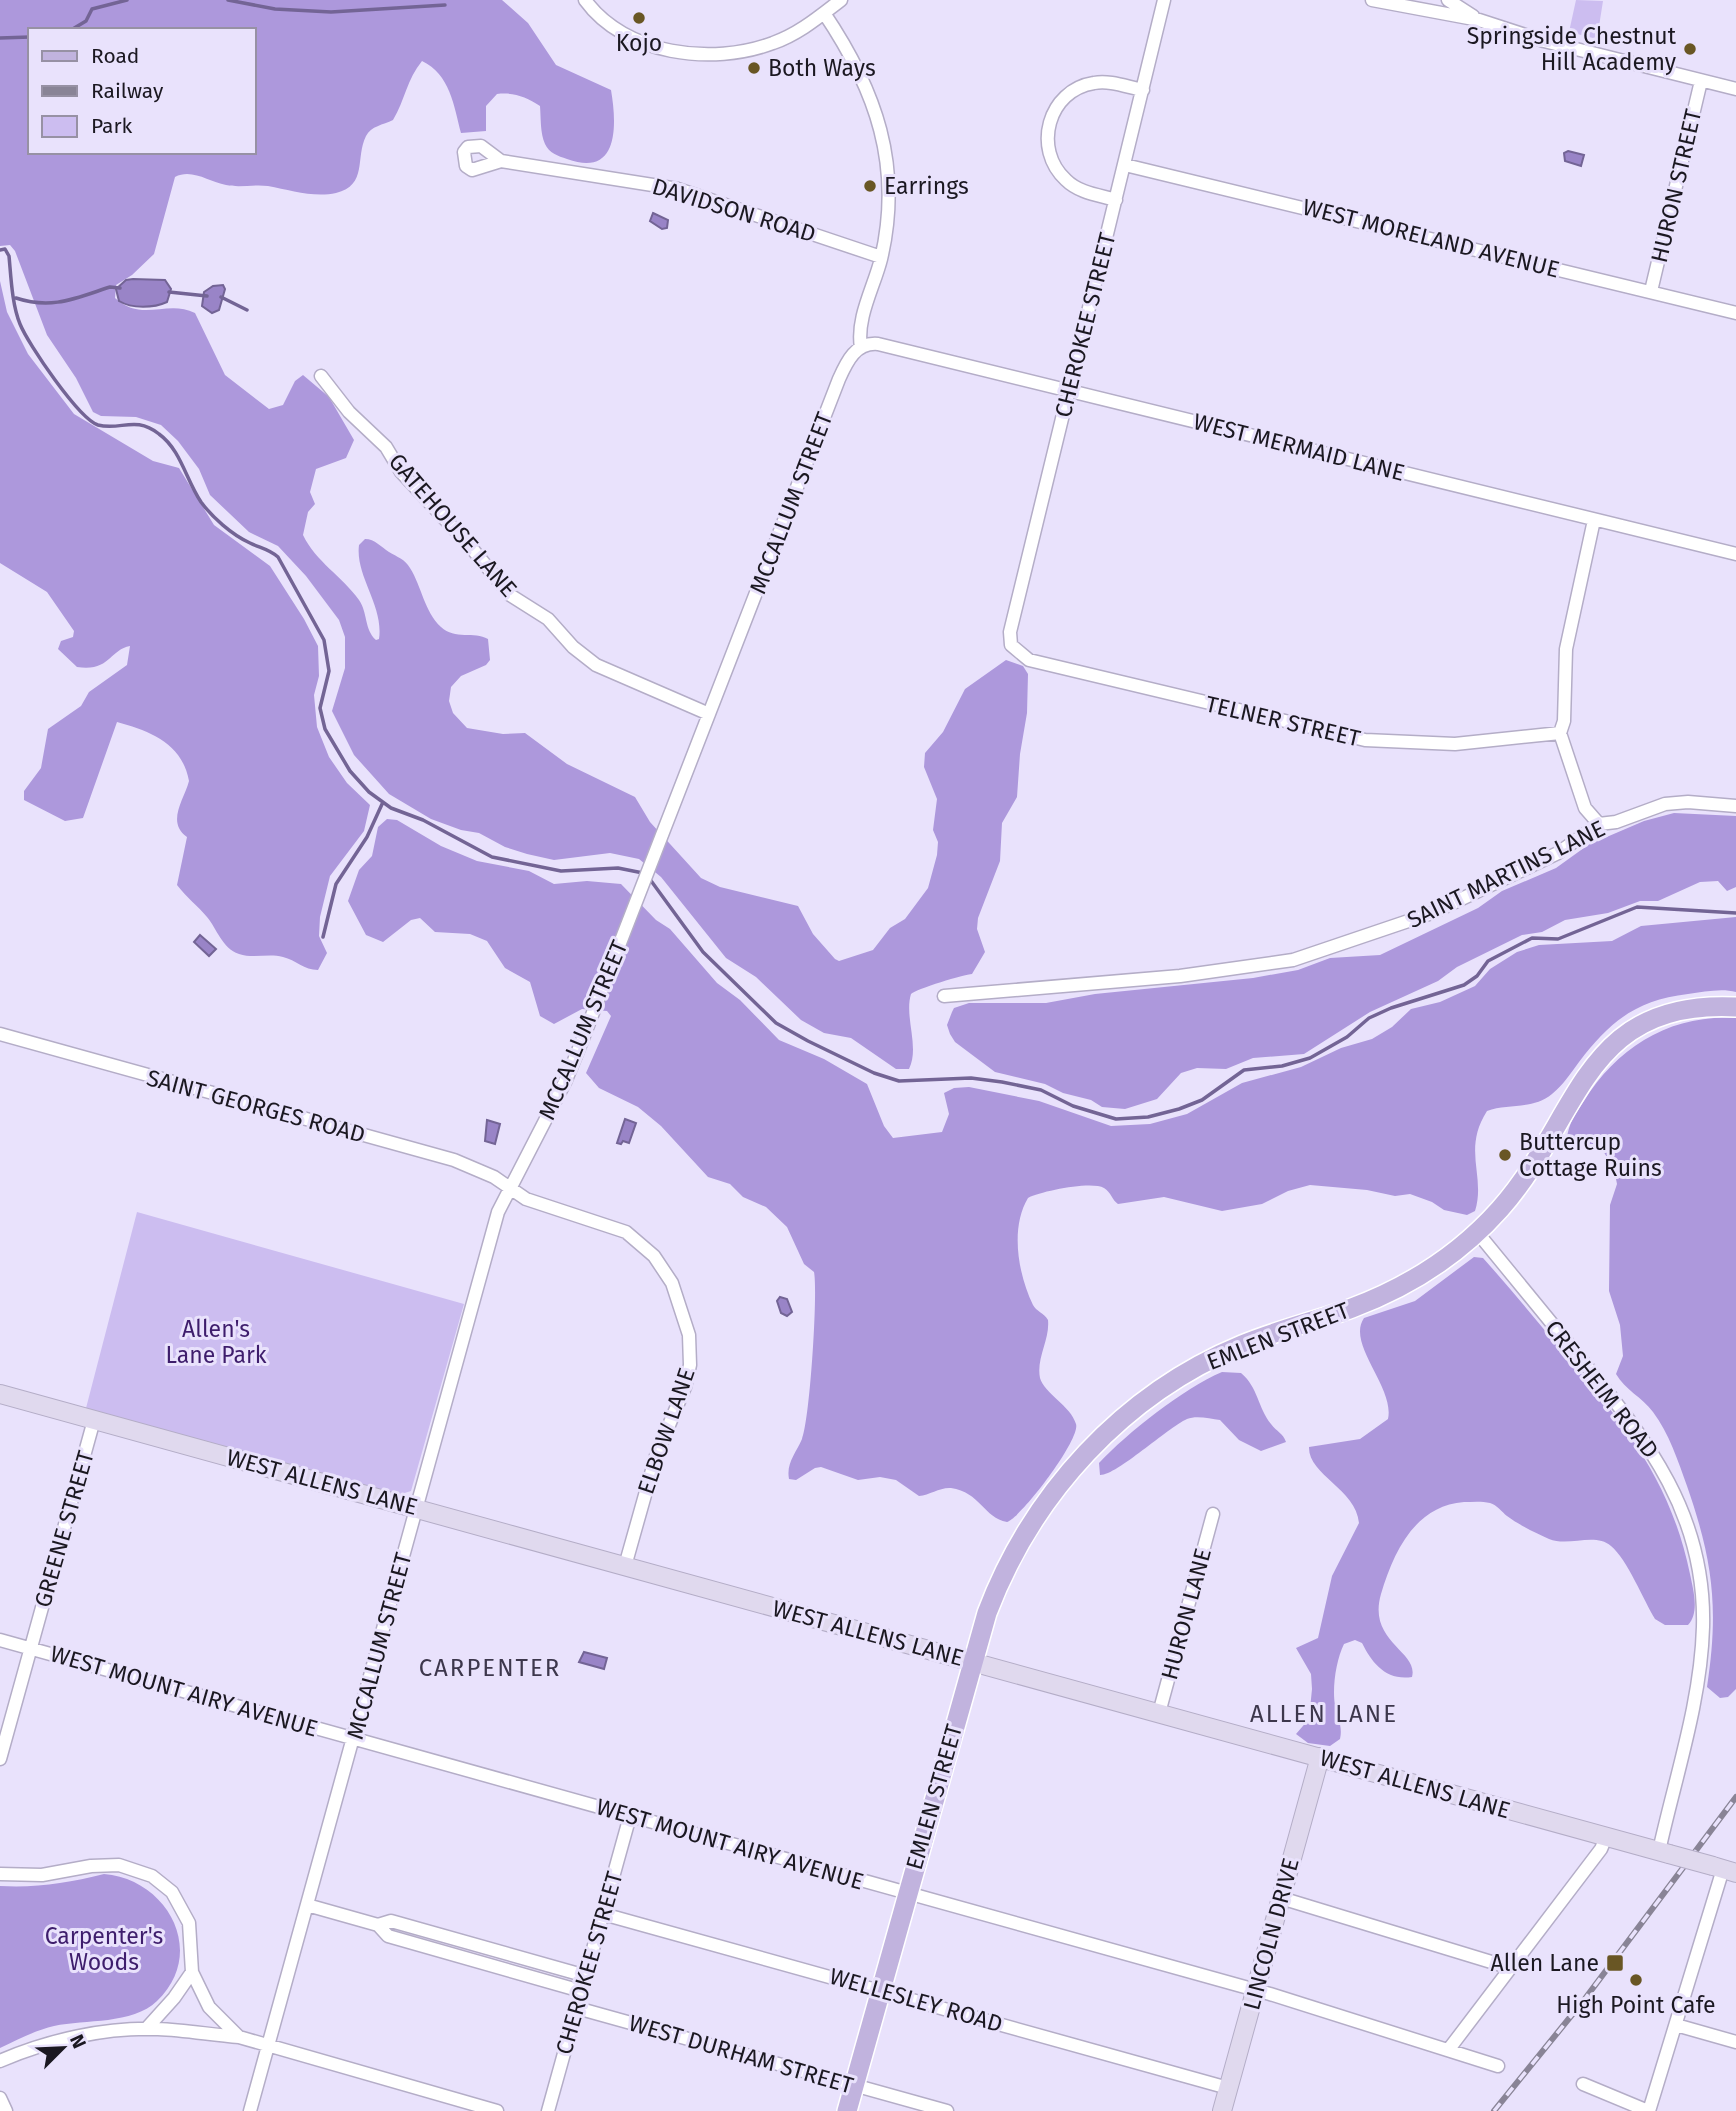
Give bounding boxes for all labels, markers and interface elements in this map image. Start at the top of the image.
marker: Kojo [631,10,647,26]
place label: Springside Chestnut Hill Academy [1467,22,1677,76]
legend [28,28,256,154]
place label: Kojo [616,29,662,57]
marker: Springside Chestnut Hill Academy [1682,41,1698,57]
text: Road [91,43,139,69]
place label: Both Ways [768,54,876,82]
marker: Both Ways [746,60,762,76]
text: Railway [91,78,164,104]
street label: HURON STREET [1645,106,1707,265]
text: Park [91,113,133,139]
street label: DAVIDSON ROAD [649,172,819,248]
place label: Earrings [884,172,969,200]
marker: Earrings [862,178,878,194]
street label: WEST MORELAND AVENUE [1300,193,1562,283]
street label: CHEROKEE STREET [1049,230,1121,420]
street label: WEST MERMAID LANE [1191,407,1407,487]
street label: MCCALLUM STREET [744,408,839,598]
street label: GATEHOUSE LANE [383,448,523,602]
street label: TELNER STREET [1203,690,1363,752]
street label: SAINT MARTINS LANE [1403,814,1609,934]
street label: MCCALLUM STREET [533,936,633,1124]
street label: SAINT GEORGES ROAD [144,1063,368,1149]
place label: Buttercup Cottage Ruins [1519,1128,1662,1182]
marker: Buttercup Cottage Ruins [1497,1147,1513,1163]
street label: EMLEN STREET [1203,1296,1353,1376]
street label: CRESHEIM ROAD [1539,1314,1665,1464]
park label: Allen's Lane Park [165,1315,267,1369]
street label: ELBOW LANE [631,1364,701,1498]
street label: WEST ALLENS LANE [223,1443,421,1521]
street label: GREENE STREET [28,1447,100,1610]
street label: HURON LANE [1155,1545,1217,1683]
street label: MCCALLUM STREET [341,1550,417,1742]
street label: WEST ALLENS LANE [769,1594,967,1672]
street label: WEST MOUNT AIRY AVENUE [47,1639,321,1743]
district label: CARPENTER [419,1654,561,1682]
district label: ALLEN LANE [1250,1700,1398,1728]
street label: EMLEN STREET [900,1721,968,1873]
street label: WEST ALLENS LANE [1317,1743,1513,1825]
street label: WEST MOUNT AIRY AVENUE [593,1792,867,1896]
street label: LINCOLN DRIVE [1237,1855,1305,2013]
street label: CHEROKEE STREET [549,1868,629,2058]
park label: Carpenter's Woods [45,1922,163,1976]
place label: Allen Lane [1491,1949,1599,1977]
marker: Allen Lane [1605,1953,1625,1973]
street label: WELLESLEY ROAD [826,1962,1006,2038]
marker: High Point Cafe [1628,1972,1644,1988]
place label: High Point Cafe [1556,1991,1716,2019]
street label: WEST DURHAM STREET [626,2009,857,2099]
north arrow [28,2013,98,2083]
text: N [65,2031,91,2052]

